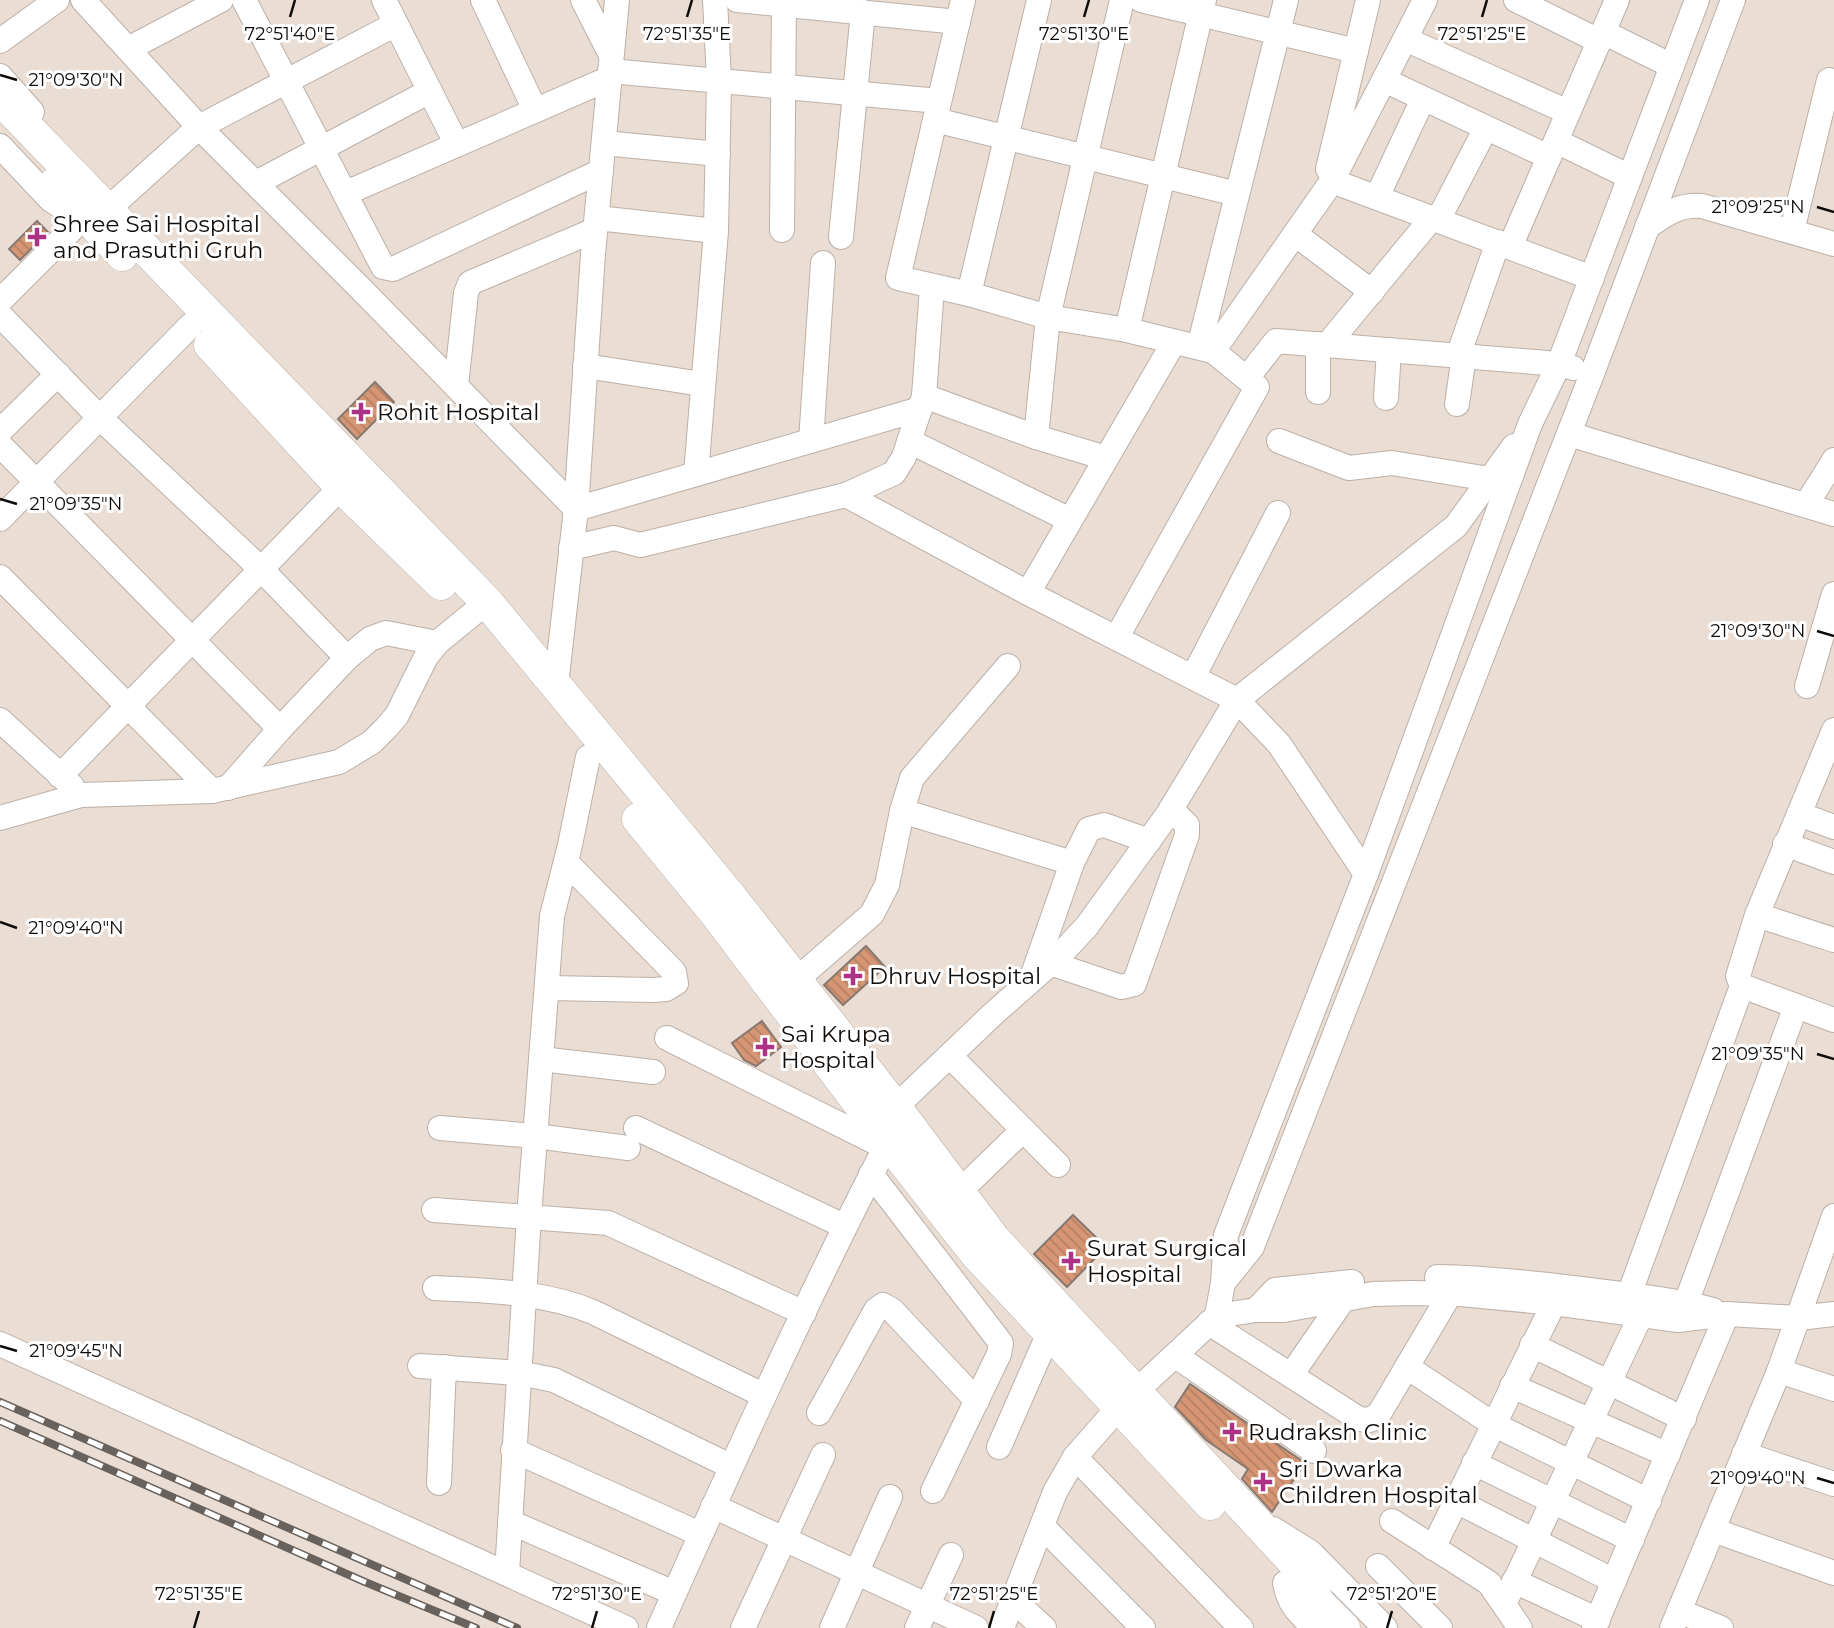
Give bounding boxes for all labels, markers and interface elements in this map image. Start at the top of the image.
text: 72°51'40"E [245,23,335,45]
text: 72°51'35"E [643,23,731,45]
text: 72°51'30"E [1039,23,1129,45]
text: 72°51'25"E [1438,23,1526,45]
text: 21°09'30"N [29,69,123,91]
text: 21°09'25"N [1711,196,1805,218]
place label: Shree Sai Hospital and Prasuthi Gruh [53,210,263,264]
marker: Shree Sai Hospital and Prasuthi Gruh [27,227,47,247]
place label: Rohit Hospital [377,398,540,426]
marker: Rohit Hospital [351,402,371,422]
text: 21°09'35"N [30,493,122,515]
text: 21°09'30"N [1711,620,1805,642]
text: 21°09'40"N [28,917,124,939]
place label: Dhruv Hospital [869,962,1041,990]
marker: Dhruv Hospital [843,966,863,986]
place label: Sai Krupa Hospital [781,1020,891,1074]
marker: Sai Krupa Hospital [755,1037,775,1057]
text: 21°09'35"N [1712,1043,1804,1065]
place label: Surat Surgical Hospital [1087,1234,1247,1288]
marker: Surat Surgical Hospital [1061,1251,1081,1271]
text: 21°09'45"N [29,1340,123,1362]
place label: Rudraksh Clinic [1248,1418,1427,1446]
marker: Rudraksh Clinic [1222,1422,1242,1442]
place label: Sri Dwarka Children Hospital [1279,1455,1478,1509]
text: 21°09'40"N [1710,1467,1806,1489]
marker: Sri Dwarka Children Hospital [1253,1472,1273,1492]
text: 72°51'35"E [155,1583,243,1605]
text: 72°51'30"E [552,1583,642,1605]
text: 72°51'25"E [950,1583,1038,1605]
text: 72°51'20"E [1347,1583,1437,1605]

